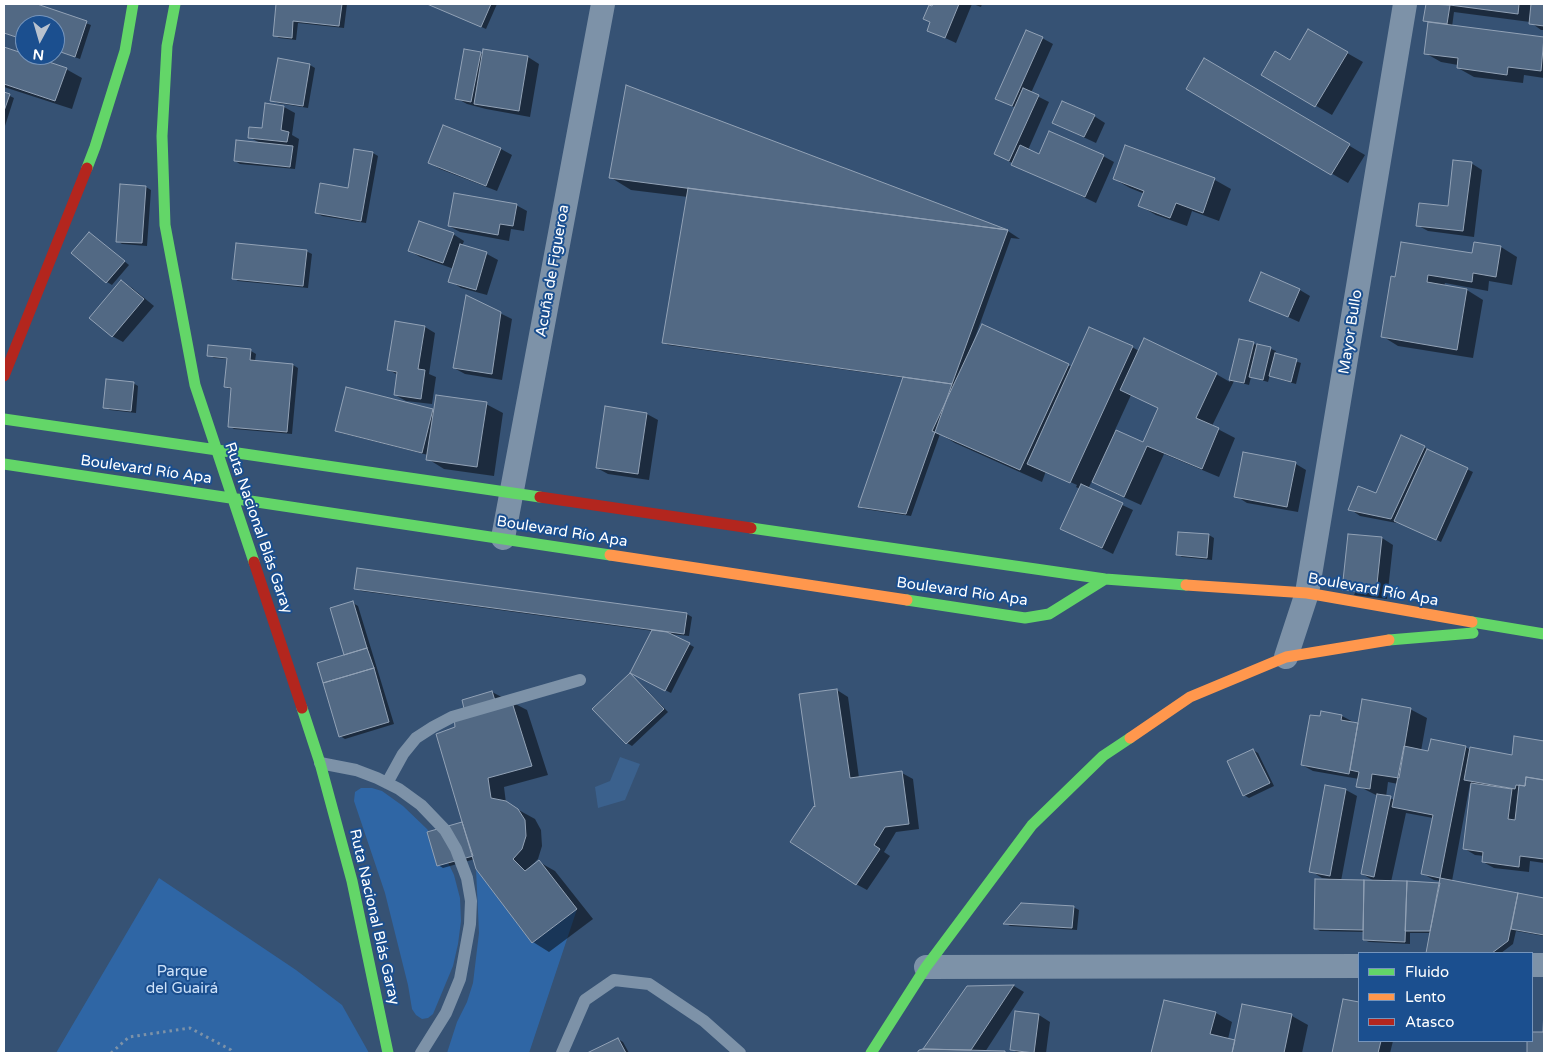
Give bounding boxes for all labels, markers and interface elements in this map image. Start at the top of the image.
north arrow [15,15,65,65]
text: N [32,45,45,63]
street label: Acuña de Figueroa [532,203,574,339]
street label: Mayor Bullo [1335,288,1367,376]
street label: Ruta Nacional Blás Garay [220,440,296,616]
street label: Boulevard Río Apa [79,452,213,488]
street label: Boulevard Río Apa [495,513,629,551]
street label: Boulevard Río Apa [1306,570,1440,610]
street label: Boulevard Río Apa [895,574,1029,610]
street label: Ruta Nacional Blás Garay [345,827,403,1007]
legend [1358,952,1533,1042]
park label: Parque del Guairá [146,963,218,998]
text: Fluido [1405,963,1449,981]
text: Lento [1405,988,1446,1006]
text: Atasco [1405,1013,1454,1031]

